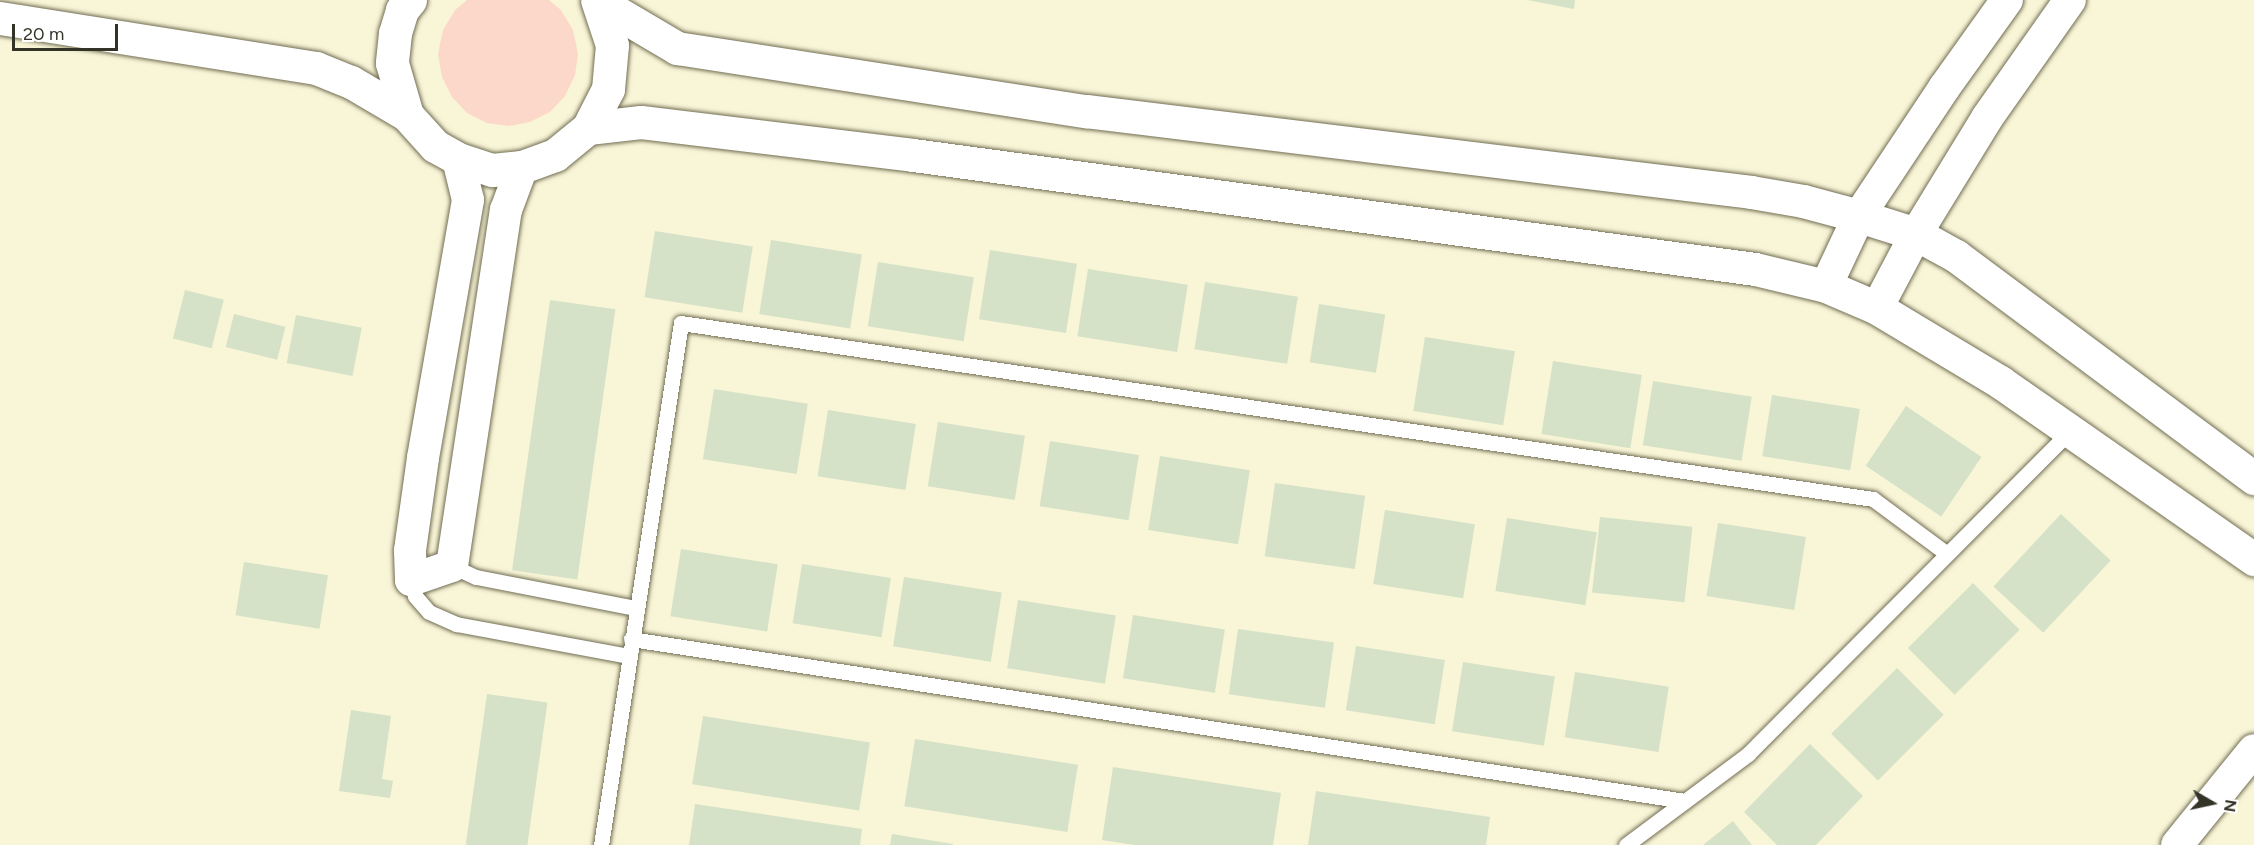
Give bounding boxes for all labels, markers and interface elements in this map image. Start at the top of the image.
scale bar [15,12,122,50]
text: 20 m [23,23,64,45]
north arrow [2182,773,2242,833]
text: N [2220,798,2241,813]

